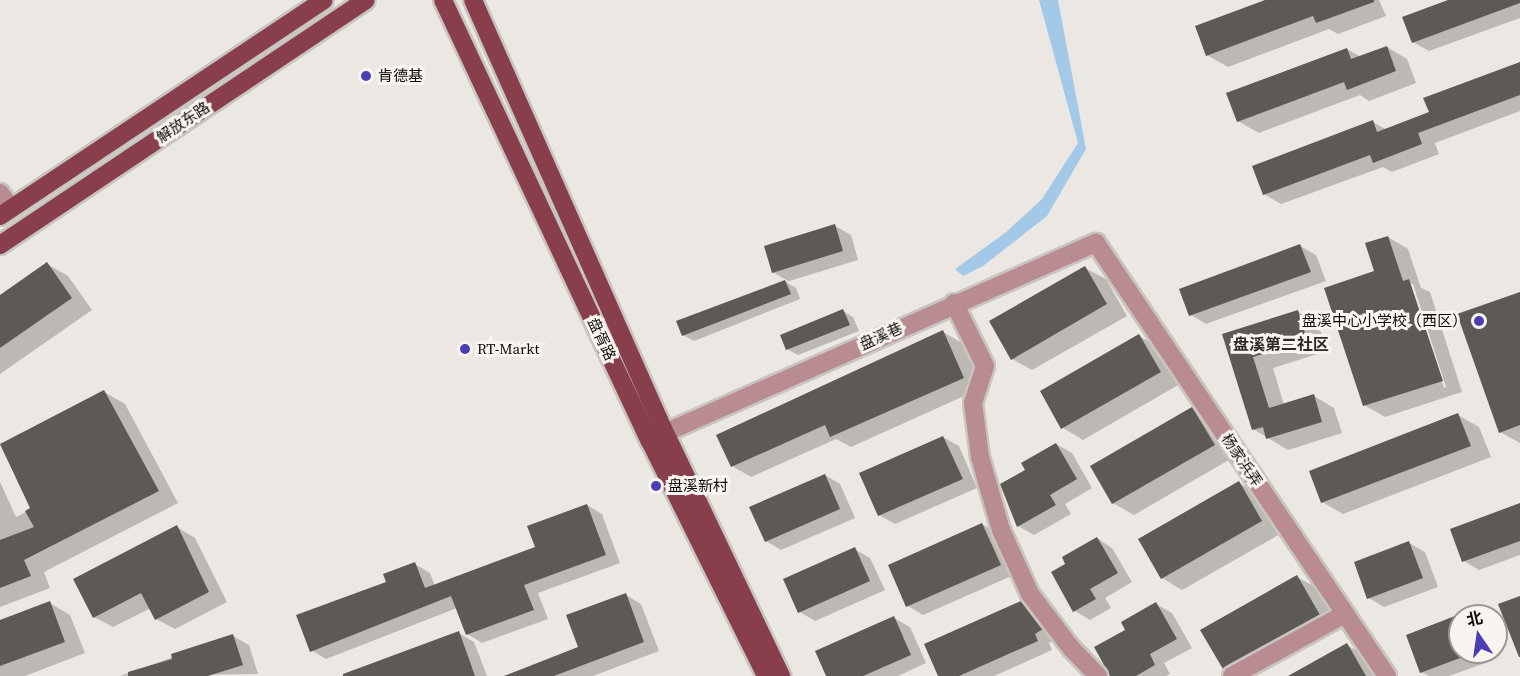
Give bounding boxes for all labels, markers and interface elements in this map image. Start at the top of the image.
place label: 肯德基 [378,67,423,85]
marker: 肯德基 [359,69,373,83]
street label: 解放东路 [153,98,213,146]
place label: 盘溪中心小学校（西区） [1302,312,1467,330]
marker: 盘溪中心小学校（西区） [1472,314,1486,328]
street label: 盘胥路 [584,315,620,363]
street label: 盘溪巷 [857,319,905,353]
district label: 盘溪第二社区 [1233,334,1329,354]
place label: RT-Markt [477,340,539,358]
marker: RT-Markt [458,342,472,356]
street label: 杨家浜弄 [1218,430,1266,490]
place label: 盘溪新村 [668,477,728,495]
marker: 盘溪新村 [649,479,663,493]
north arrow [1448,604,1508,664]
text: 北 [1464,606,1485,631]

